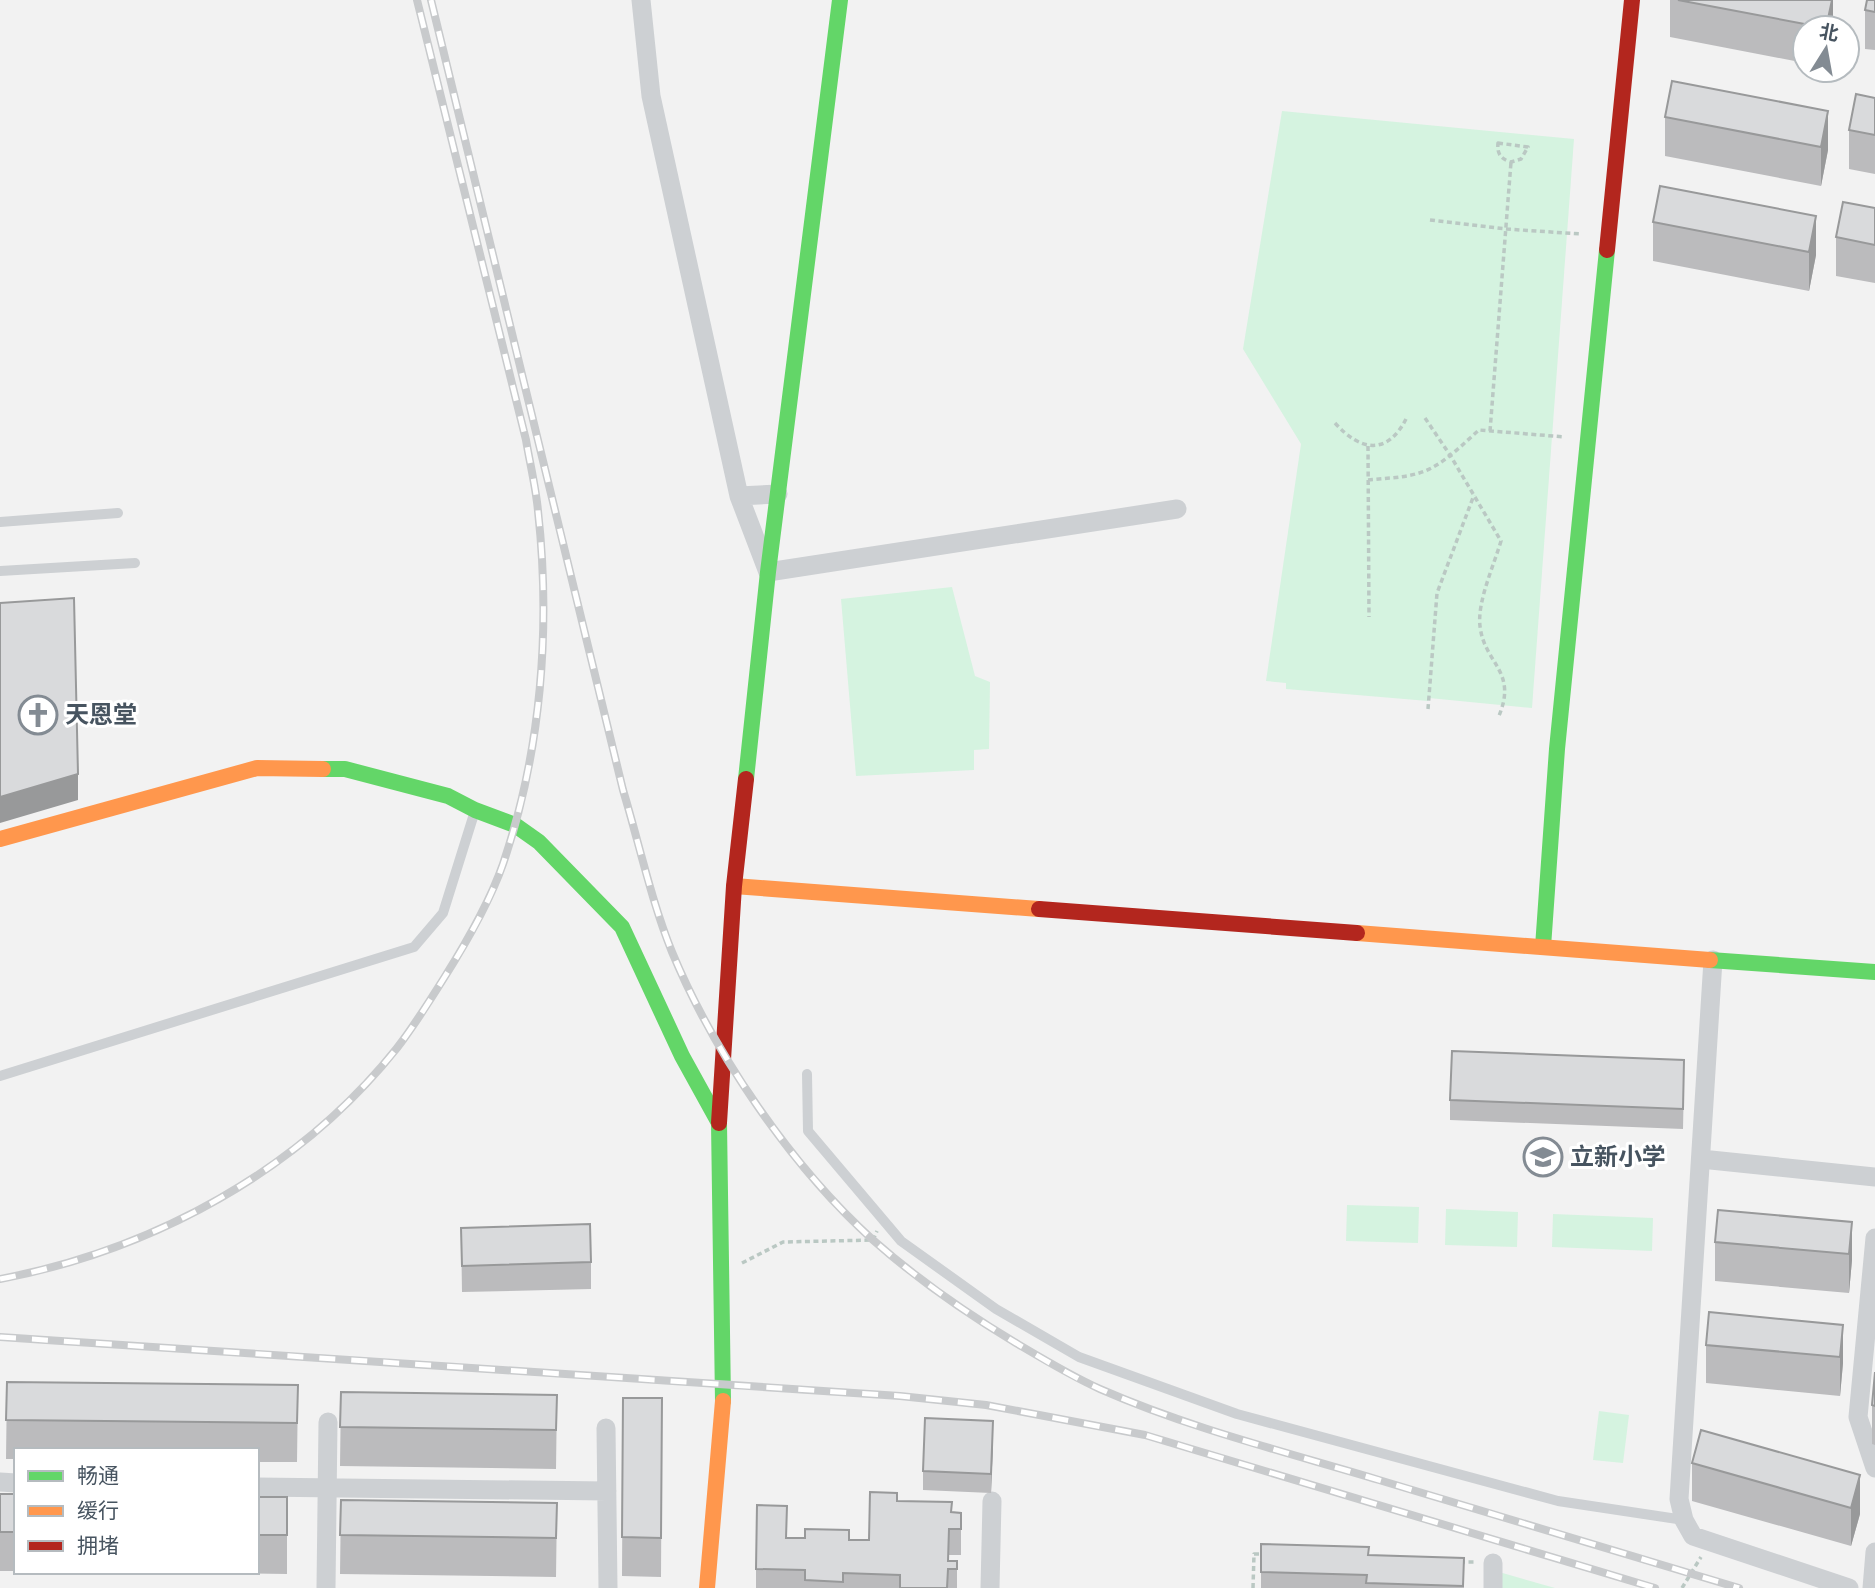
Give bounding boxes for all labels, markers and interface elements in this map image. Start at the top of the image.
north arrow [1791,14,1861,84]
text: 北 [1818,21,1840,46]
church icon: 天恩堂 [17,694,59,736]
place label: 天恩堂 [65,701,137,729]
school or university icon: 立新小学 [1522,1136,1564,1178]
place label: 立新小学 [1570,1143,1666,1171]
legend [14,1448,259,1574]
text: 畅通 [77,1464,119,1488]
text: 缓行 [77,1499,119,1523]
text: 拥堵 [77,1534,119,1558]

